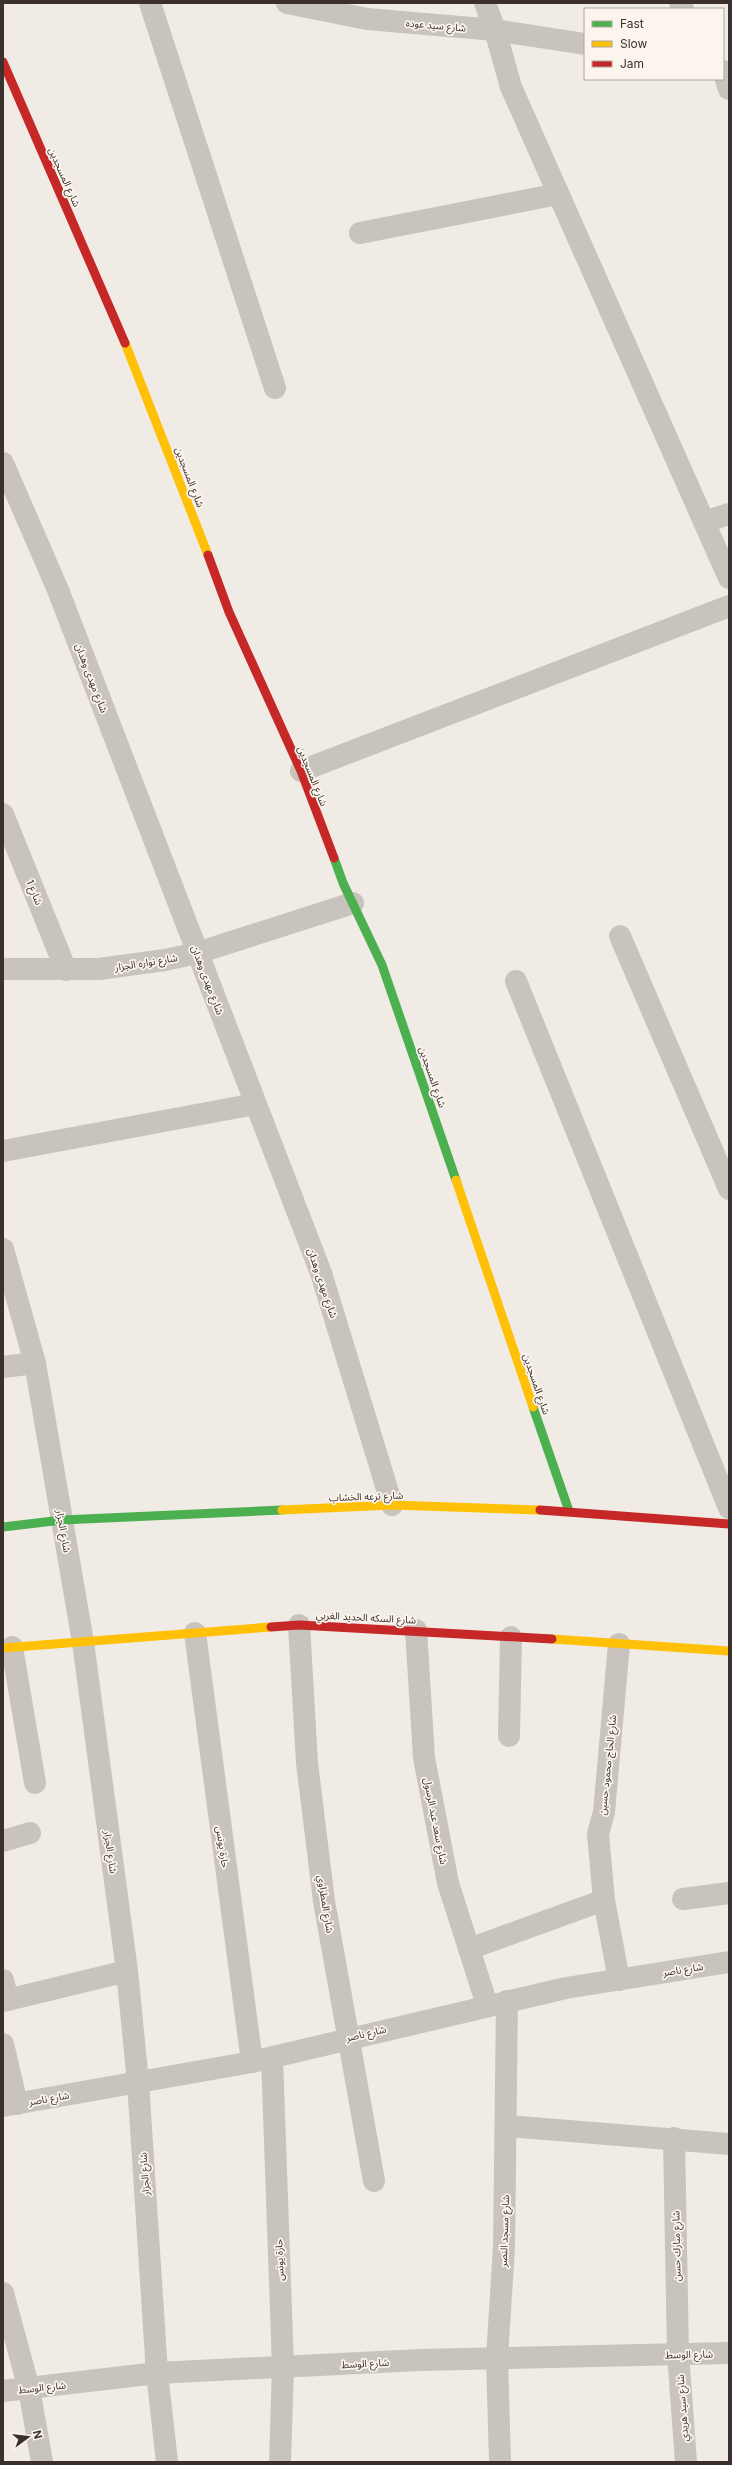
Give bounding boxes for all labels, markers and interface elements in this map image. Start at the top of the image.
legend [584,8,724,80]
street label: شارع سيد عوده [405,16,467,36]
text: Fast [620,16,644,31]
text: Slow [620,36,648,51]
text: Jam [620,56,644,71]
street label: شارع المسجدين [45,146,83,209]
street label: شارع المسجدين [171,445,207,510]
street label: شارع مهدى وهدان [71,642,111,715]
street label: شارع المسجدين [294,744,331,809]
street label: شارع 1 [23,878,46,907]
street label: شارع مهدى وهدان [187,944,227,1017]
street label: شارع نواره الجزار [113,951,179,975]
street label: شارع المسجدين [415,1045,449,1110]
street label: شارع مهدى وهدان [304,1246,341,1320]
street label: شارع المسجدين [519,1352,553,1417]
street label: شارع ترعه الخشاب [329,1489,404,1505]
street label: شارع الجزار [52,1508,74,1554]
street label: شارع السكه الحديد الغربي [316,1608,417,1628]
street label: شارع الحاج محمود حسين [596,1714,620,1816]
street label: شارع سعد عبد الرسول [420,1777,450,1866]
street label: حارة يونس [213,1825,232,1869]
street label: شارع الجزار [100,1829,120,1875]
street label: شارع المطراوي [313,1874,337,1934]
street label: شارع ناصر [661,1960,705,1980]
street label: شارع ناصر [344,2023,388,2046]
street label: شارع ناصر [27,2089,71,2110]
street label: شارع الجزار [136,2152,154,2197]
street label: شارع مسجد النصر [497,2194,513,2268]
street label: شارع مبارك حسن [669,2210,685,2281]
street label: حارة يونس [272,2239,287,2281]
street label: شارع الوسط [665,2348,713,2362]
street label: شارع الوسط [341,2356,390,2372]
street label: شارع سيد هريدي [674,2374,693,2442]
street label: شارع الوسط [17,2378,67,2397]
north arrow [8,2417,48,2457]
text: N [30,2429,46,2440]

